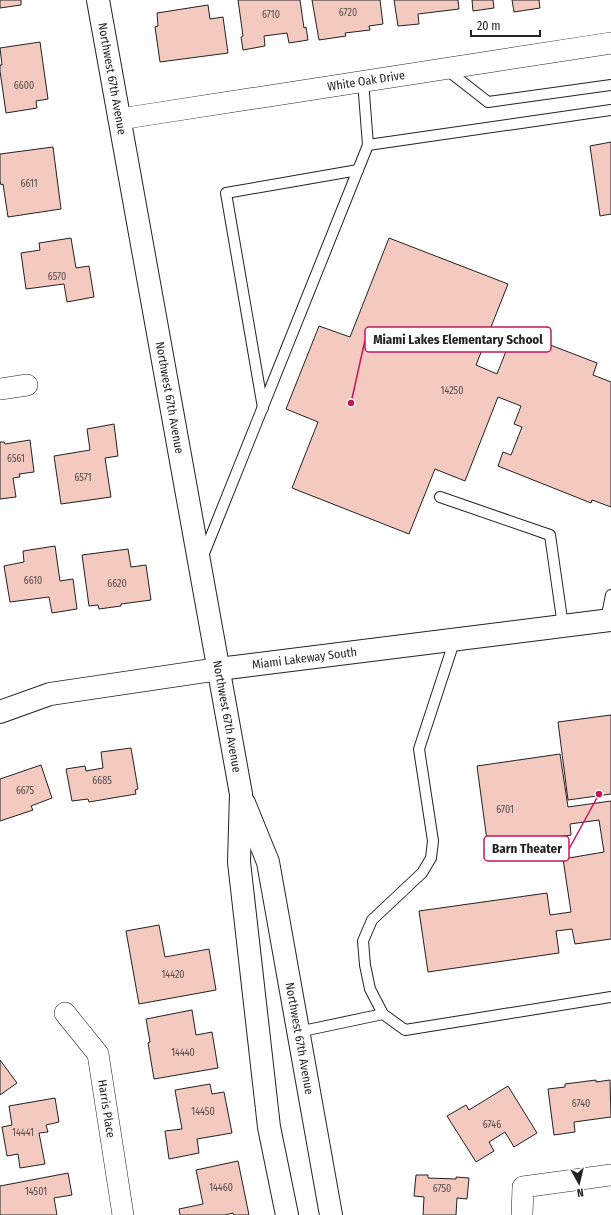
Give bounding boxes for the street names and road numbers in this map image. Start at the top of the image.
street label: Northwest 67th Avenue [95,22,129,136]
street label: White Oak Drive [326,68,406,94]
street label: Northwest 67th Avenue [153,340,187,455]
street label: Miami Lakeway South [251,645,358,672]
street label: Northwest 67th Avenue [210,659,244,774]
street label: Northwest 67th Avenue [283,981,316,1096]
street label: Harris Place [95,1079,118,1139]

